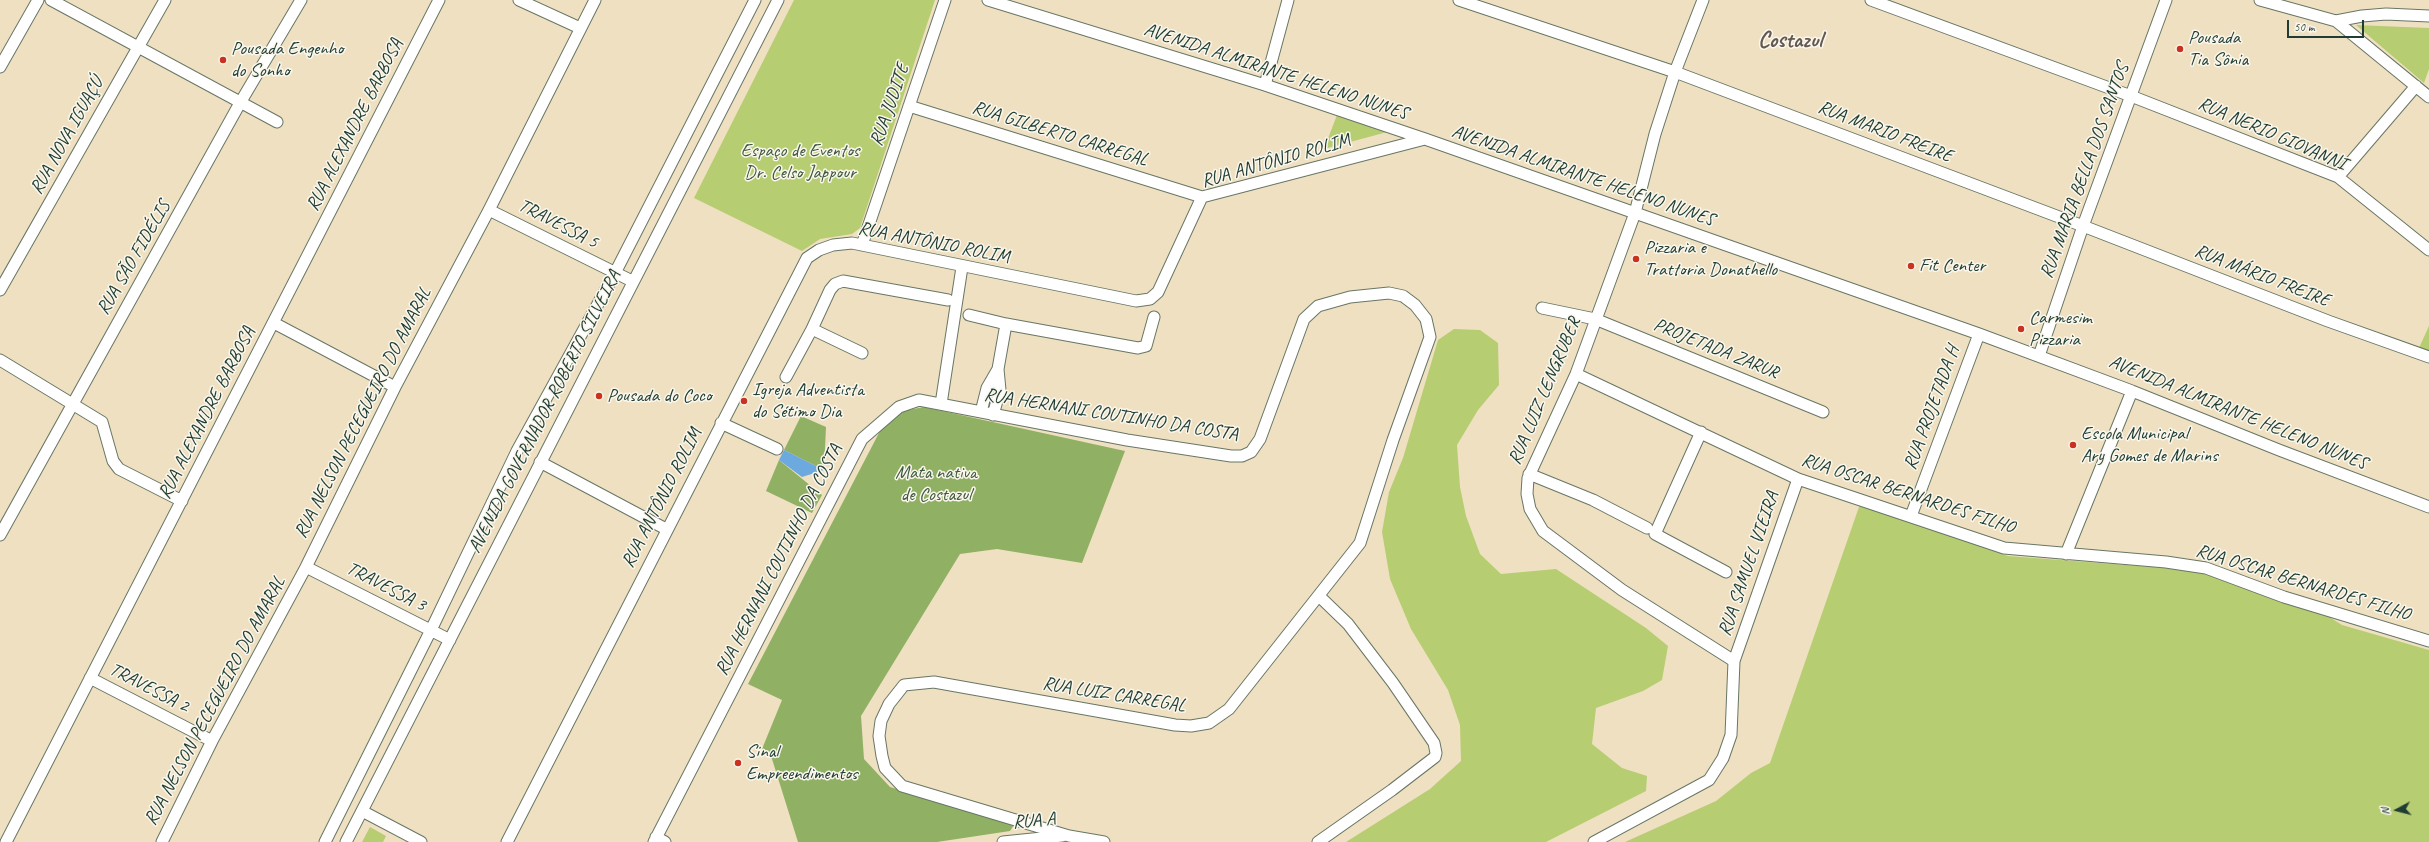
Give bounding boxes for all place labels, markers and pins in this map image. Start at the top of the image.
place label: Pousada Tia Sônia [2188,27,2248,71]
place label: Pousada Engenho do Sonho [231,38,343,82]
marker: Pousada Tia Sônia [2175,44,2185,54]
marker: Pousada Engenho do Sonho [218,55,228,65]
place label: Pizzaria e Trattoria Donathello [1644,237,1777,281]
marker: Pizzaria e Trattoria Donathello [1631,254,1641,264]
place label: Fit Center [1919,255,1985,277]
marker: Fit Center [1906,261,1916,271]
place label: Carmesim Pizzaria [2029,307,2092,351]
marker: Carmesim Pizzaria [2016,324,2026,334]
place label: Igreja Adventista do Sétimo Dia [752,379,864,423]
place label: Pousada do Coco [607,385,712,407]
marker: Pousada do Coco [594,391,604,401]
marker: Igreja Adventista do Sétimo Dia [739,396,749,406]
place label: Escola Municipal Ary Gomes de Marins [2081,423,2218,467]
marker: Escola Municipal Ary Gomes de Marins [2068,440,2078,450]
place label: Sinal Empreendimentos [746,741,857,785]
marker: Sinal Empreendimentos [733,758,743,768]

